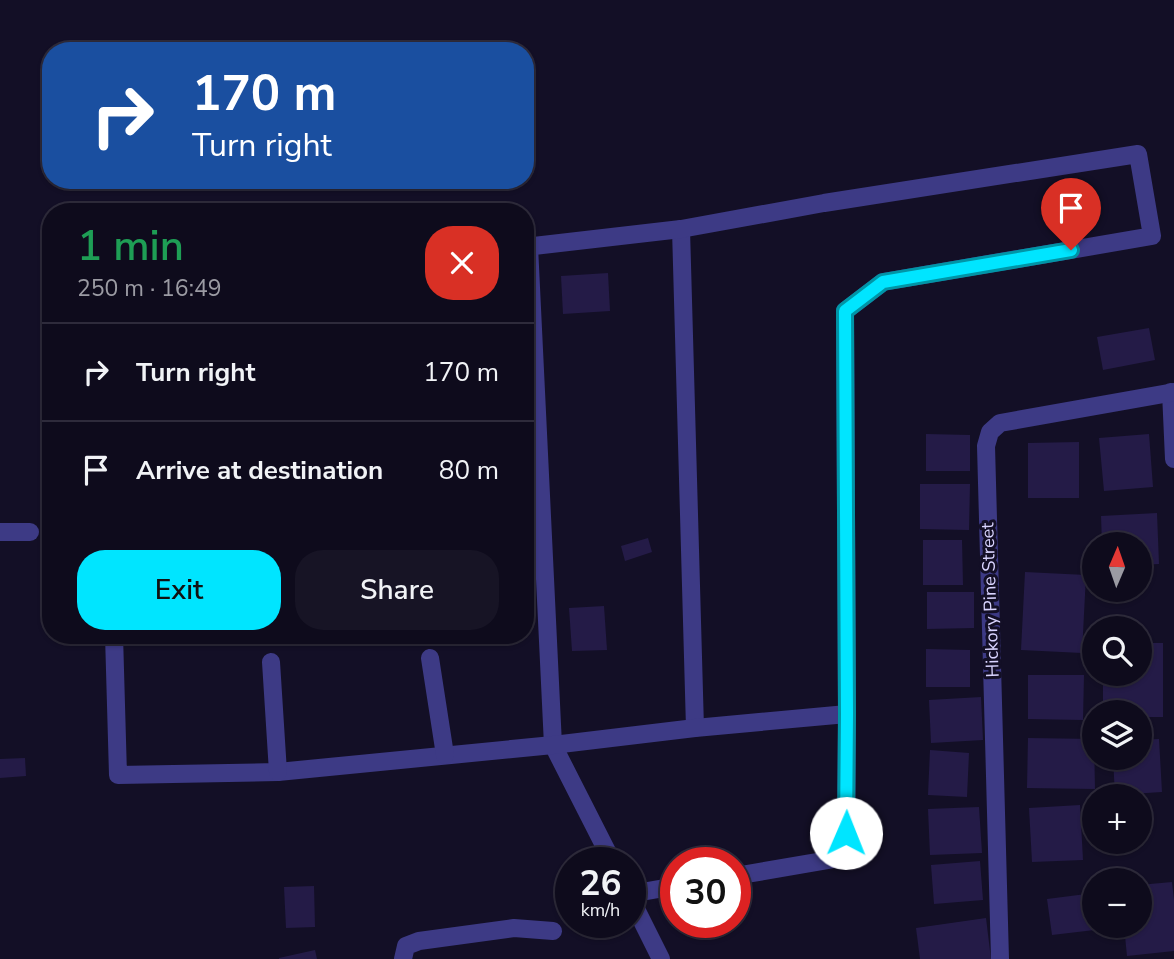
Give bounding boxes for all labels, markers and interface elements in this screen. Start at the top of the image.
text: 170 m [192,60,336,127]
icon: right [77,70,168,161]
text: Turn right [192,124,332,167]
pin [1041,178,1101,250]
icon: arrive [1052,189,1090,227]
text: 1 min [77,218,184,275]
button: close [425,226,499,300]
text: 250 m · 16:49 [77,273,222,304]
icon: right [77,353,115,391]
text: Turn right [136,355,255,390]
text: 170 m [423,355,499,390]
icon: arrive [77,451,115,489]
text: Arrive at destination [136,453,383,488]
text: 80 m [439,453,499,488]
street label: Hickory Pine Street [975,521,1005,678]
north arrow [1082,532,1152,602]
map controls [1082,532,1152,938]
button: Exit [77,550,281,630]
button: Share [295,550,499,630]
button: search [1082,616,1152,686]
button: layers [1082,700,1152,770]
button: + [1082,784,1152,854]
position arrow [809,796,883,870]
speed limit sign: 30 [660,847,751,938]
text: 26 [579,860,622,907]
button: − [1082,868,1152,938]
text: km/h [581,898,620,922]

